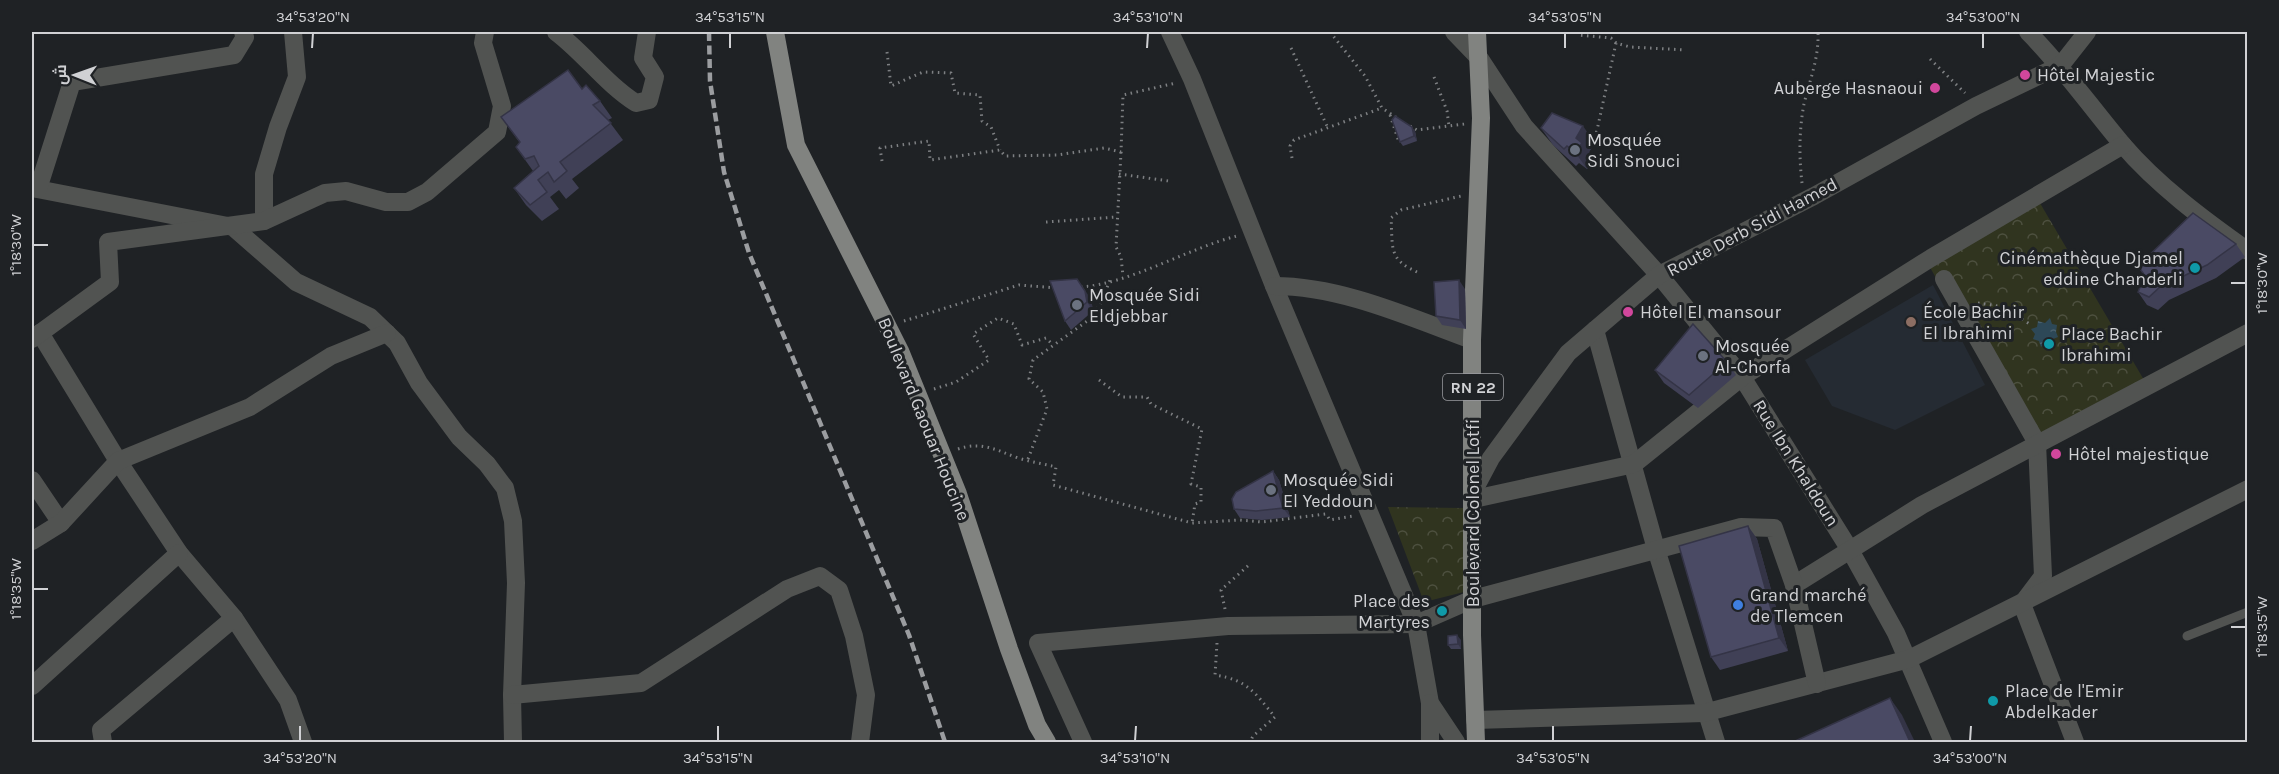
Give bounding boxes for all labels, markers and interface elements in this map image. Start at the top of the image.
text: 34°53'20"N [276,8,350,26]
text: 34°53'15"N [695,8,765,26]
text: 34°53'10"N [1113,8,1183,26]
text: 34°53'05"N [1528,8,1602,26]
text: 34°53'00"N [1946,8,2020,26]
north arrow [45,45,105,105]
text: ش [51,64,70,85]
place label: Hôtel Majestic [2037,64,2155,86]
marker: Hôtel Majestic [2018,68,2032,82]
place label: Auberge Hasnaoui [1774,77,1923,99]
marker: Auberge Hasnaoui [1928,81,1942,95]
place label: Mosquée Sidi Snouci [1587,129,1681,172]
marker: Mosquée Sidi Snouci [1568,143,1582,157]
street label: Route Derb Sidi Hamed [1663,173,1841,281]
text: 1°18'30"W [7,213,25,276]
place label: Cinémathèque Djamel eddine Chanderli [1999,247,2183,290]
text: 1°18'30"W [2253,251,2271,314]
marker: Cinémathèque Djamel eddine Chanderli [2188,261,2202,275]
place label: Mosquée Sidi Eldjebbar [1089,284,1200,327]
marker: Mosquée Sidi Eldjebbar [1070,298,1084,312]
place label: École Bachir El Ibrahimi [1923,300,2024,344]
place label: Hôtel El mansour [1640,301,1781,323]
marker: Hôtel El mansour [1621,305,1635,319]
street label: Boulevard Gaouar Houcine [873,314,975,524]
marker: École Bachir El Ibrahimi [1904,315,1918,329]
place label: Place Bachir Ibrahimi [2061,323,2162,366]
place label: Mosquée Al-Chorfa [1715,335,1791,378]
marker: Place Bachir Ibrahimi [2042,337,2056,351]
marker: Mosquée Al-Chorfa [1696,349,1710,363]
road number: RN 22 [1443,374,1503,400]
street label: Rue Ibn Khaldoun [1748,396,1844,530]
street label: Boulevard Colonel Lotfi [1462,419,1484,607]
place label: Hôtel majestique [2068,443,2209,465]
marker: Hôtel majestique [2049,447,2063,461]
place label: Mosquée Sidi El Yeddoun [1283,469,1394,512]
marker: Mosquée Sidi El Yeddoun [1264,483,1278,497]
text: 1°18'35"W [7,558,25,620]
place label: Grand marché de Tlemcen [1750,584,1866,627]
place label: Place des Martyres [1353,590,1430,633]
text: 1°18'35"W [2253,596,2271,658]
marker: Grand marché de Tlemcen [1731,598,1745,612]
marker: Place des Martyres [1435,604,1449,618]
place label: Place de l'Emir Abdelkader [2005,680,2124,723]
marker: Place de l'Emir Abdelkader [1986,694,2000,708]
text: 34°53'20"N [263,749,337,767]
text: 34°53'15"N [683,749,753,767]
text: 34°53'10"N [1100,749,1170,767]
text: 34°53'05"N [1516,749,1590,767]
text: 34°53'00"N [1933,749,2007,767]

